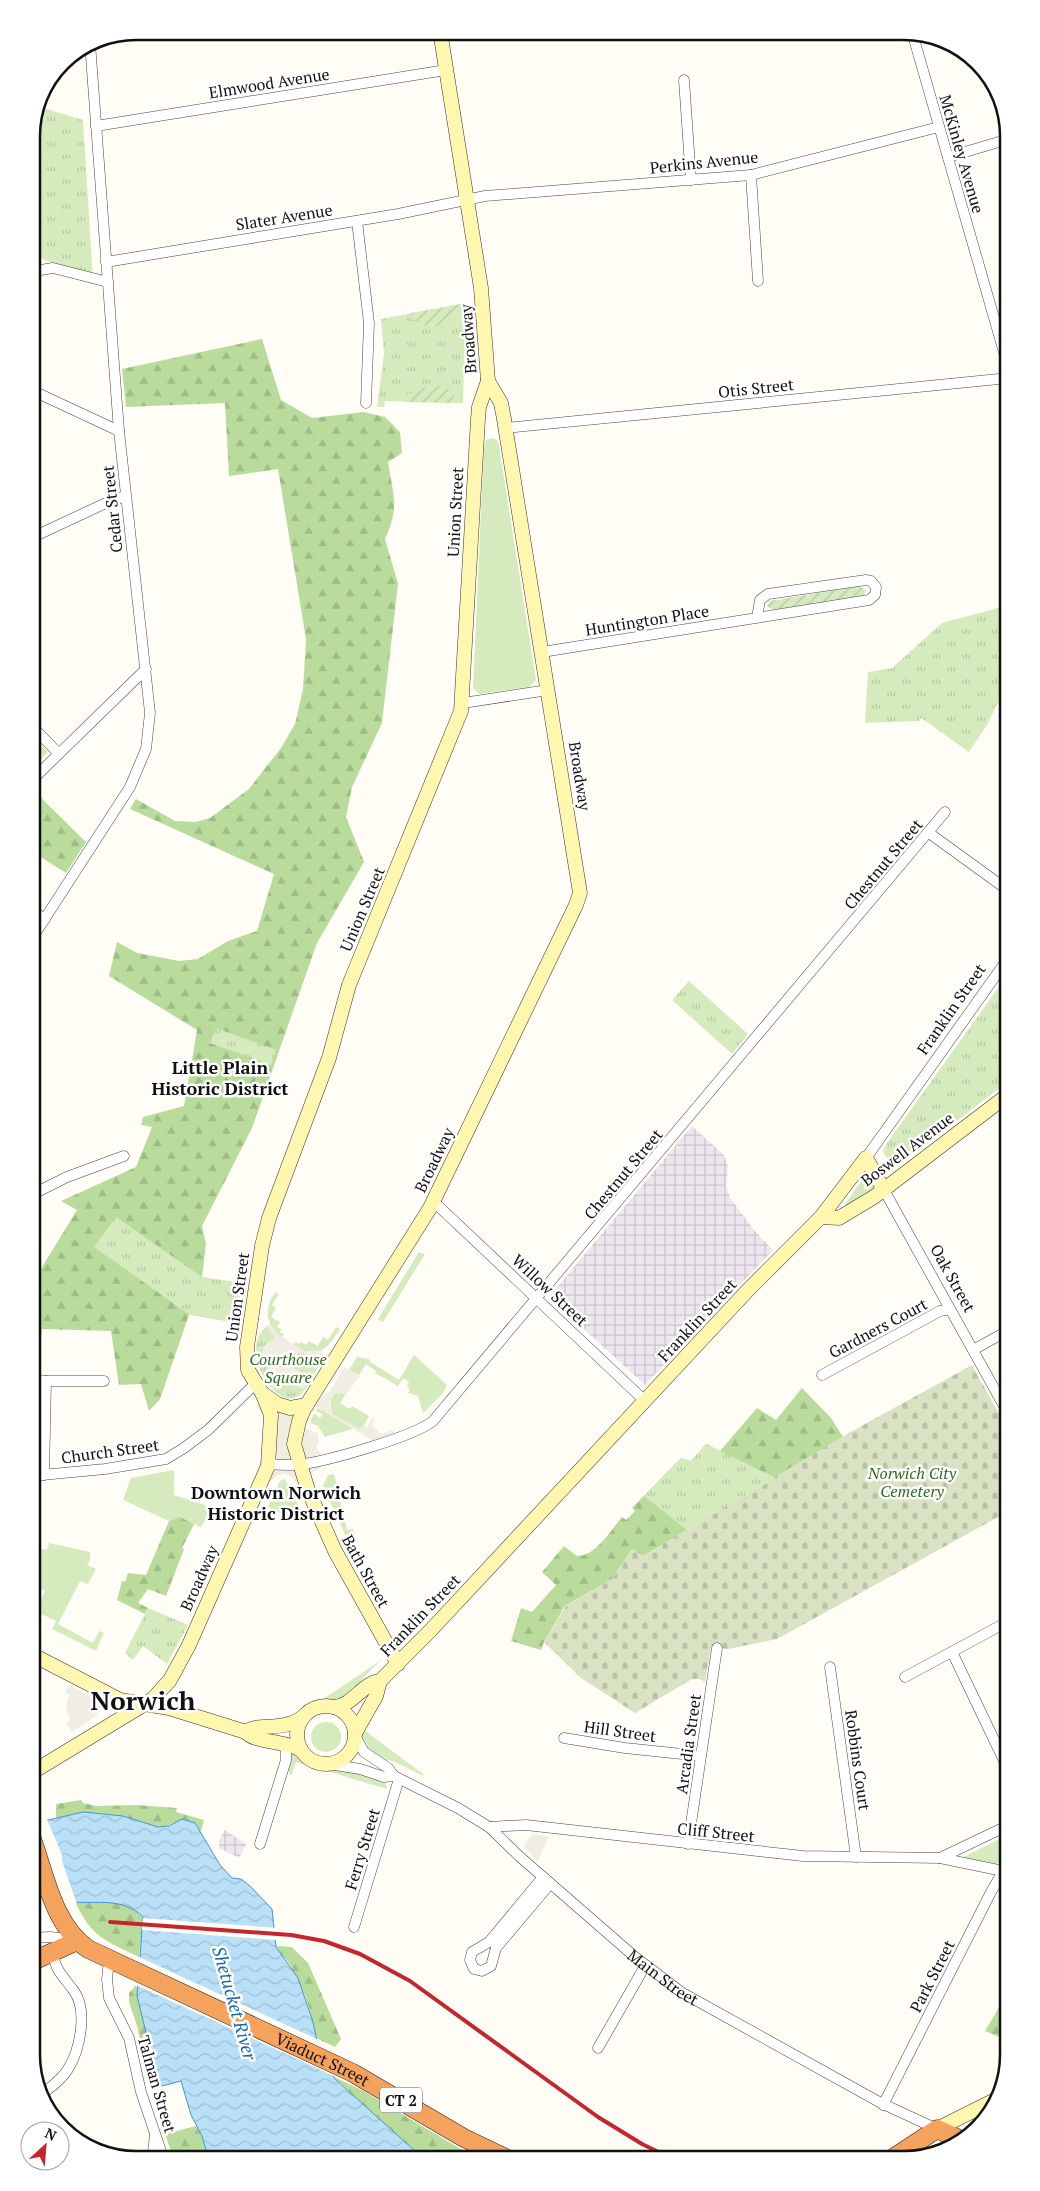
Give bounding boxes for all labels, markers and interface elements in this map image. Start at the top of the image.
street label: Elmwood Avenue [207,63,331,103]
street label: McKinley Avenue [935,92,989,216]
street label: Perkins Avenue [649,145,759,179]
street label: Slater Avenue [234,199,334,235]
street label: Broadway [455,303,481,374]
street label: Otis Street [717,373,795,403]
street label: Cedar Street [96,464,128,554]
street label: Union Street [442,466,468,558]
street label: Huntington Place [584,599,710,641]
street label: Broadway [564,740,596,813]
street label: Chestnut Street [839,814,927,914]
street label: Union Street [334,863,390,955]
street label: Franklin Street [911,959,991,1059]
district label: Little Plain Historic District [151,1055,289,1100]
street label: Boswell Avenue [856,1107,958,1191]
street label: Broadway [409,1123,460,1196]
street label: Chestnut Street [579,1124,667,1224]
street label: Oak Street [925,1240,981,1316]
street label: Willow Street [507,1249,593,1331]
street label: Union Street [220,1251,254,1343]
street label: Franklin Street [653,1274,741,1366]
street label: Gardners Court [825,1293,931,1363]
park label: Courthouse Square [249,1348,327,1388]
street label: Church Street [60,1433,160,1469]
park label: Norwich City Cemetery [867,1462,957,1502]
district label: Downtown Norwich Historic District [191,1480,362,1525]
street label: Bath Street [337,1531,395,1611]
street label: Broadway [175,1541,224,1614]
street label: Franklin Street [375,1569,465,1661]
district label: Norwich [91,1683,196,1717]
street label: Arcadia Street [670,1692,706,1796]
street label: Robbins Court [840,1708,876,1812]
street label: Hill Street [582,1715,658,1747]
street label: Ferry Street [339,1806,385,1892]
street label: Cliff Street [676,1817,756,1847]
street label: Park Street [904,1936,960,2016]
water label: Shetucket River [207,1943,263,2064]
street label: Main Street [623,1944,703,2011]
street label: Viaduct Street [272,2027,374,2091]
street label: Talman Street [133,2033,181,2135]
road number: CT 2 [380,2088,422,2112]
north arrow [20,2121,70,2171]
text: N [42,2123,60,2145]

